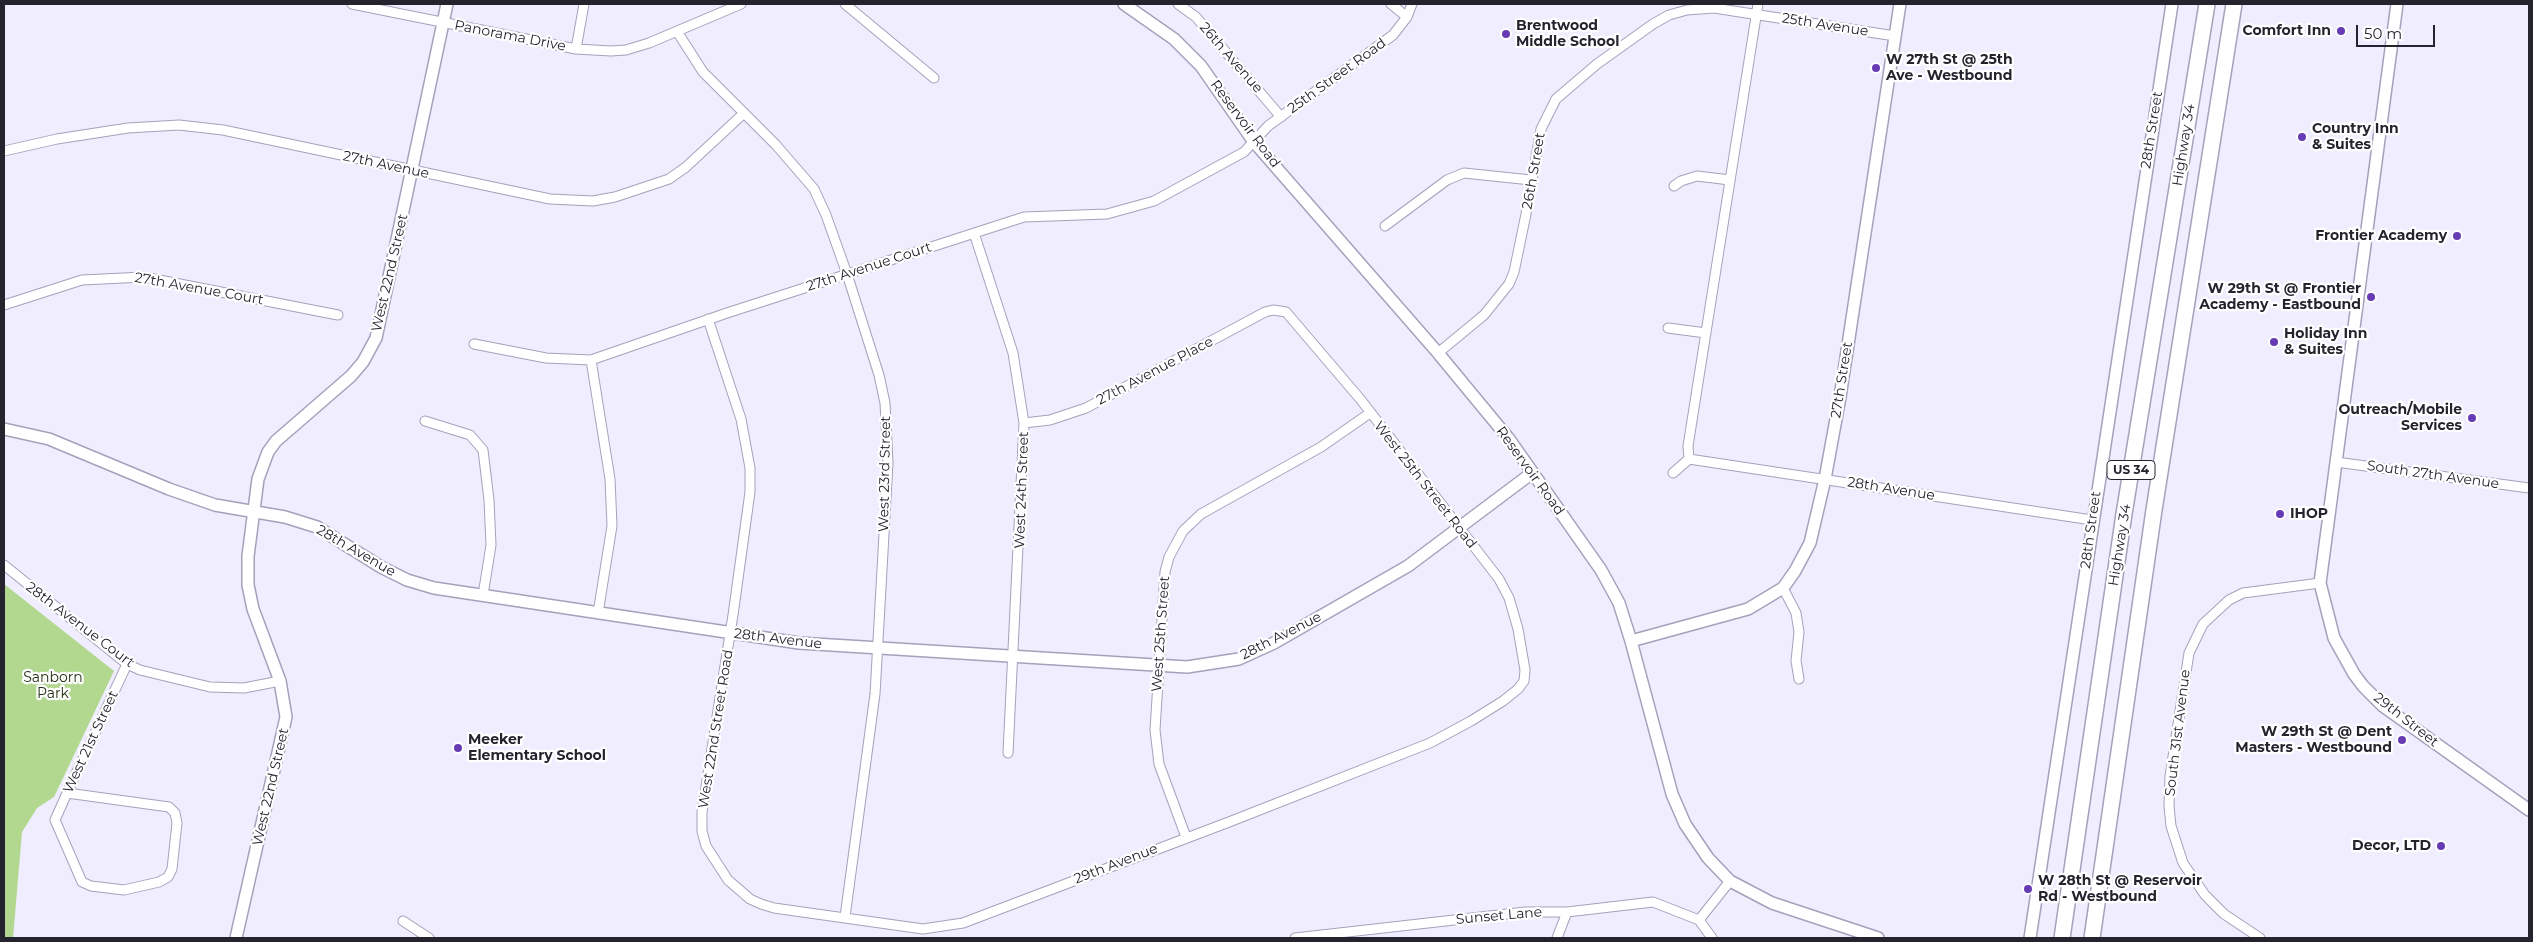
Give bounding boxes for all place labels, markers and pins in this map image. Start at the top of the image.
place label: Brentwood Middle School [1516,18,1619,50]
place label: Comfort Inn [2243,23,2331,39]
marker: Comfort Inn [2335,25,2347,37]
marker: Brentwood Middle School [1500,28,1512,40]
place label: W 27th St @ 25th Ave - Westbound [1886,52,2013,84]
marker: W 27th St @ 25th Ave - Westbound [1870,62,1882,74]
place label: Country Inn & Suites [2312,121,2399,154]
marker: Country Inn & Suites [2296,131,2308,143]
place label: Frontier Academy [2315,228,2447,244]
marker: Frontier Academy [2451,230,2463,242]
place label: W 29th St @ Frontier Academy - Eastbound [2199,281,2361,314]
marker: W 29th St @ Frontier Academy - Eastbound [2365,291,2377,303]
place label: Holiday Inn & Suites [2284,326,2367,358]
marker: Holiday Inn & Suites [2268,336,2280,348]
place label: Outreach/Mobile Services [2338,402,2462,434]
marker: Outreach/Mobile Services [2466,412,2478,424]
place label: IHOP [2290,506,2328,522]
marker: IHOP [2274,508,2286,520]
place label: W 29th St @ Dent Masters - Westbound [2235,724,2392,756]
place label: Meeker Elementary School [468,732,606,764]
marker: W 29th St @ Dent Masters - Westbound [2396,734,2408,746]
marker: Meeker Elementary School [452,742,464,754]
place label: Decor, LTD [2352,838,2431,854]
marker: Decor, LTD [2435,840,2447,852]
place label: W 28th St @ Reservoir Rd - Westbound [2038,873,2202,906]
marker: W 28th St @ Reservoir Rd - Westbound [2022,883,2034,895]

